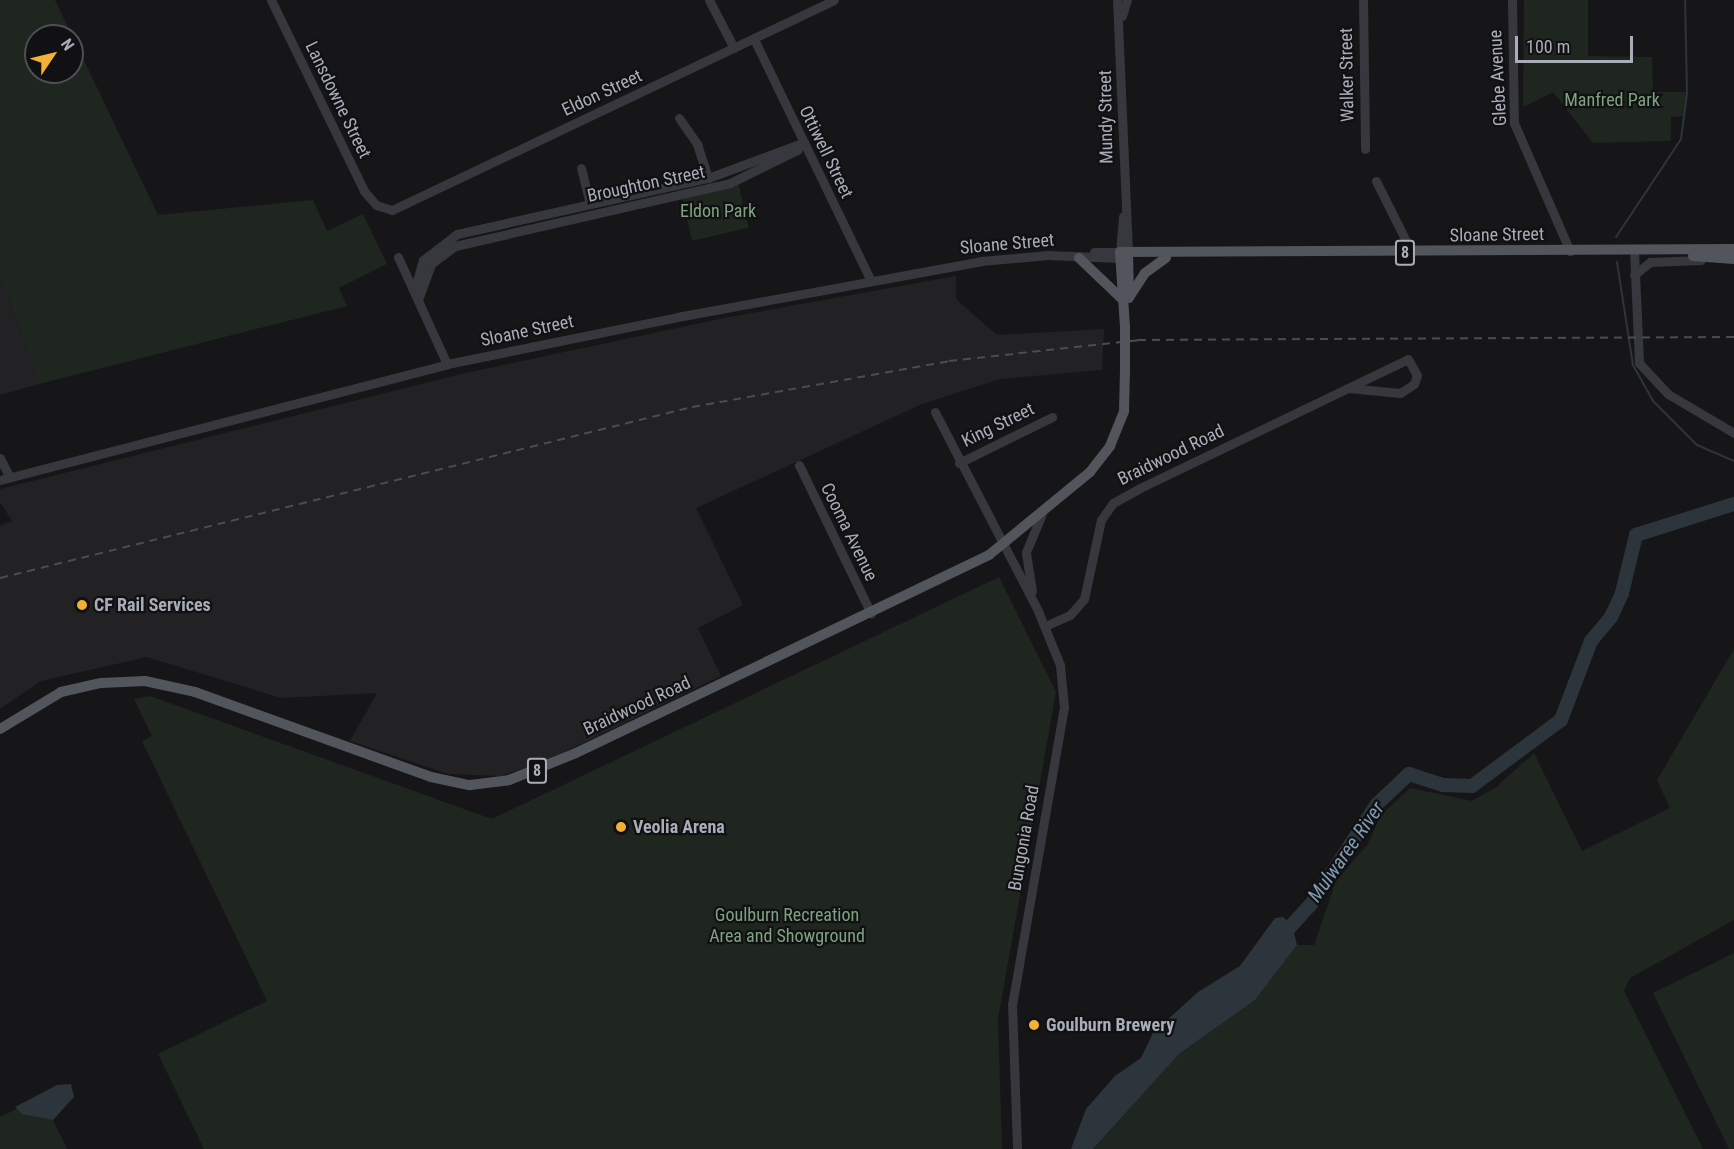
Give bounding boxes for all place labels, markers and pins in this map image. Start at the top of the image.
place label: CF Rail Services [94,594,211,616]
marker: CF Rail Services [75,598,89,612]
place label: Veolia Arena [633,816,725,838]
marker: Veolia Arena [614,820,628,834]
place label: Goulburn Brewery [1046,1014,1174,1036]
marker: Goulburn Brewery [1027,1018,1041,1032]

